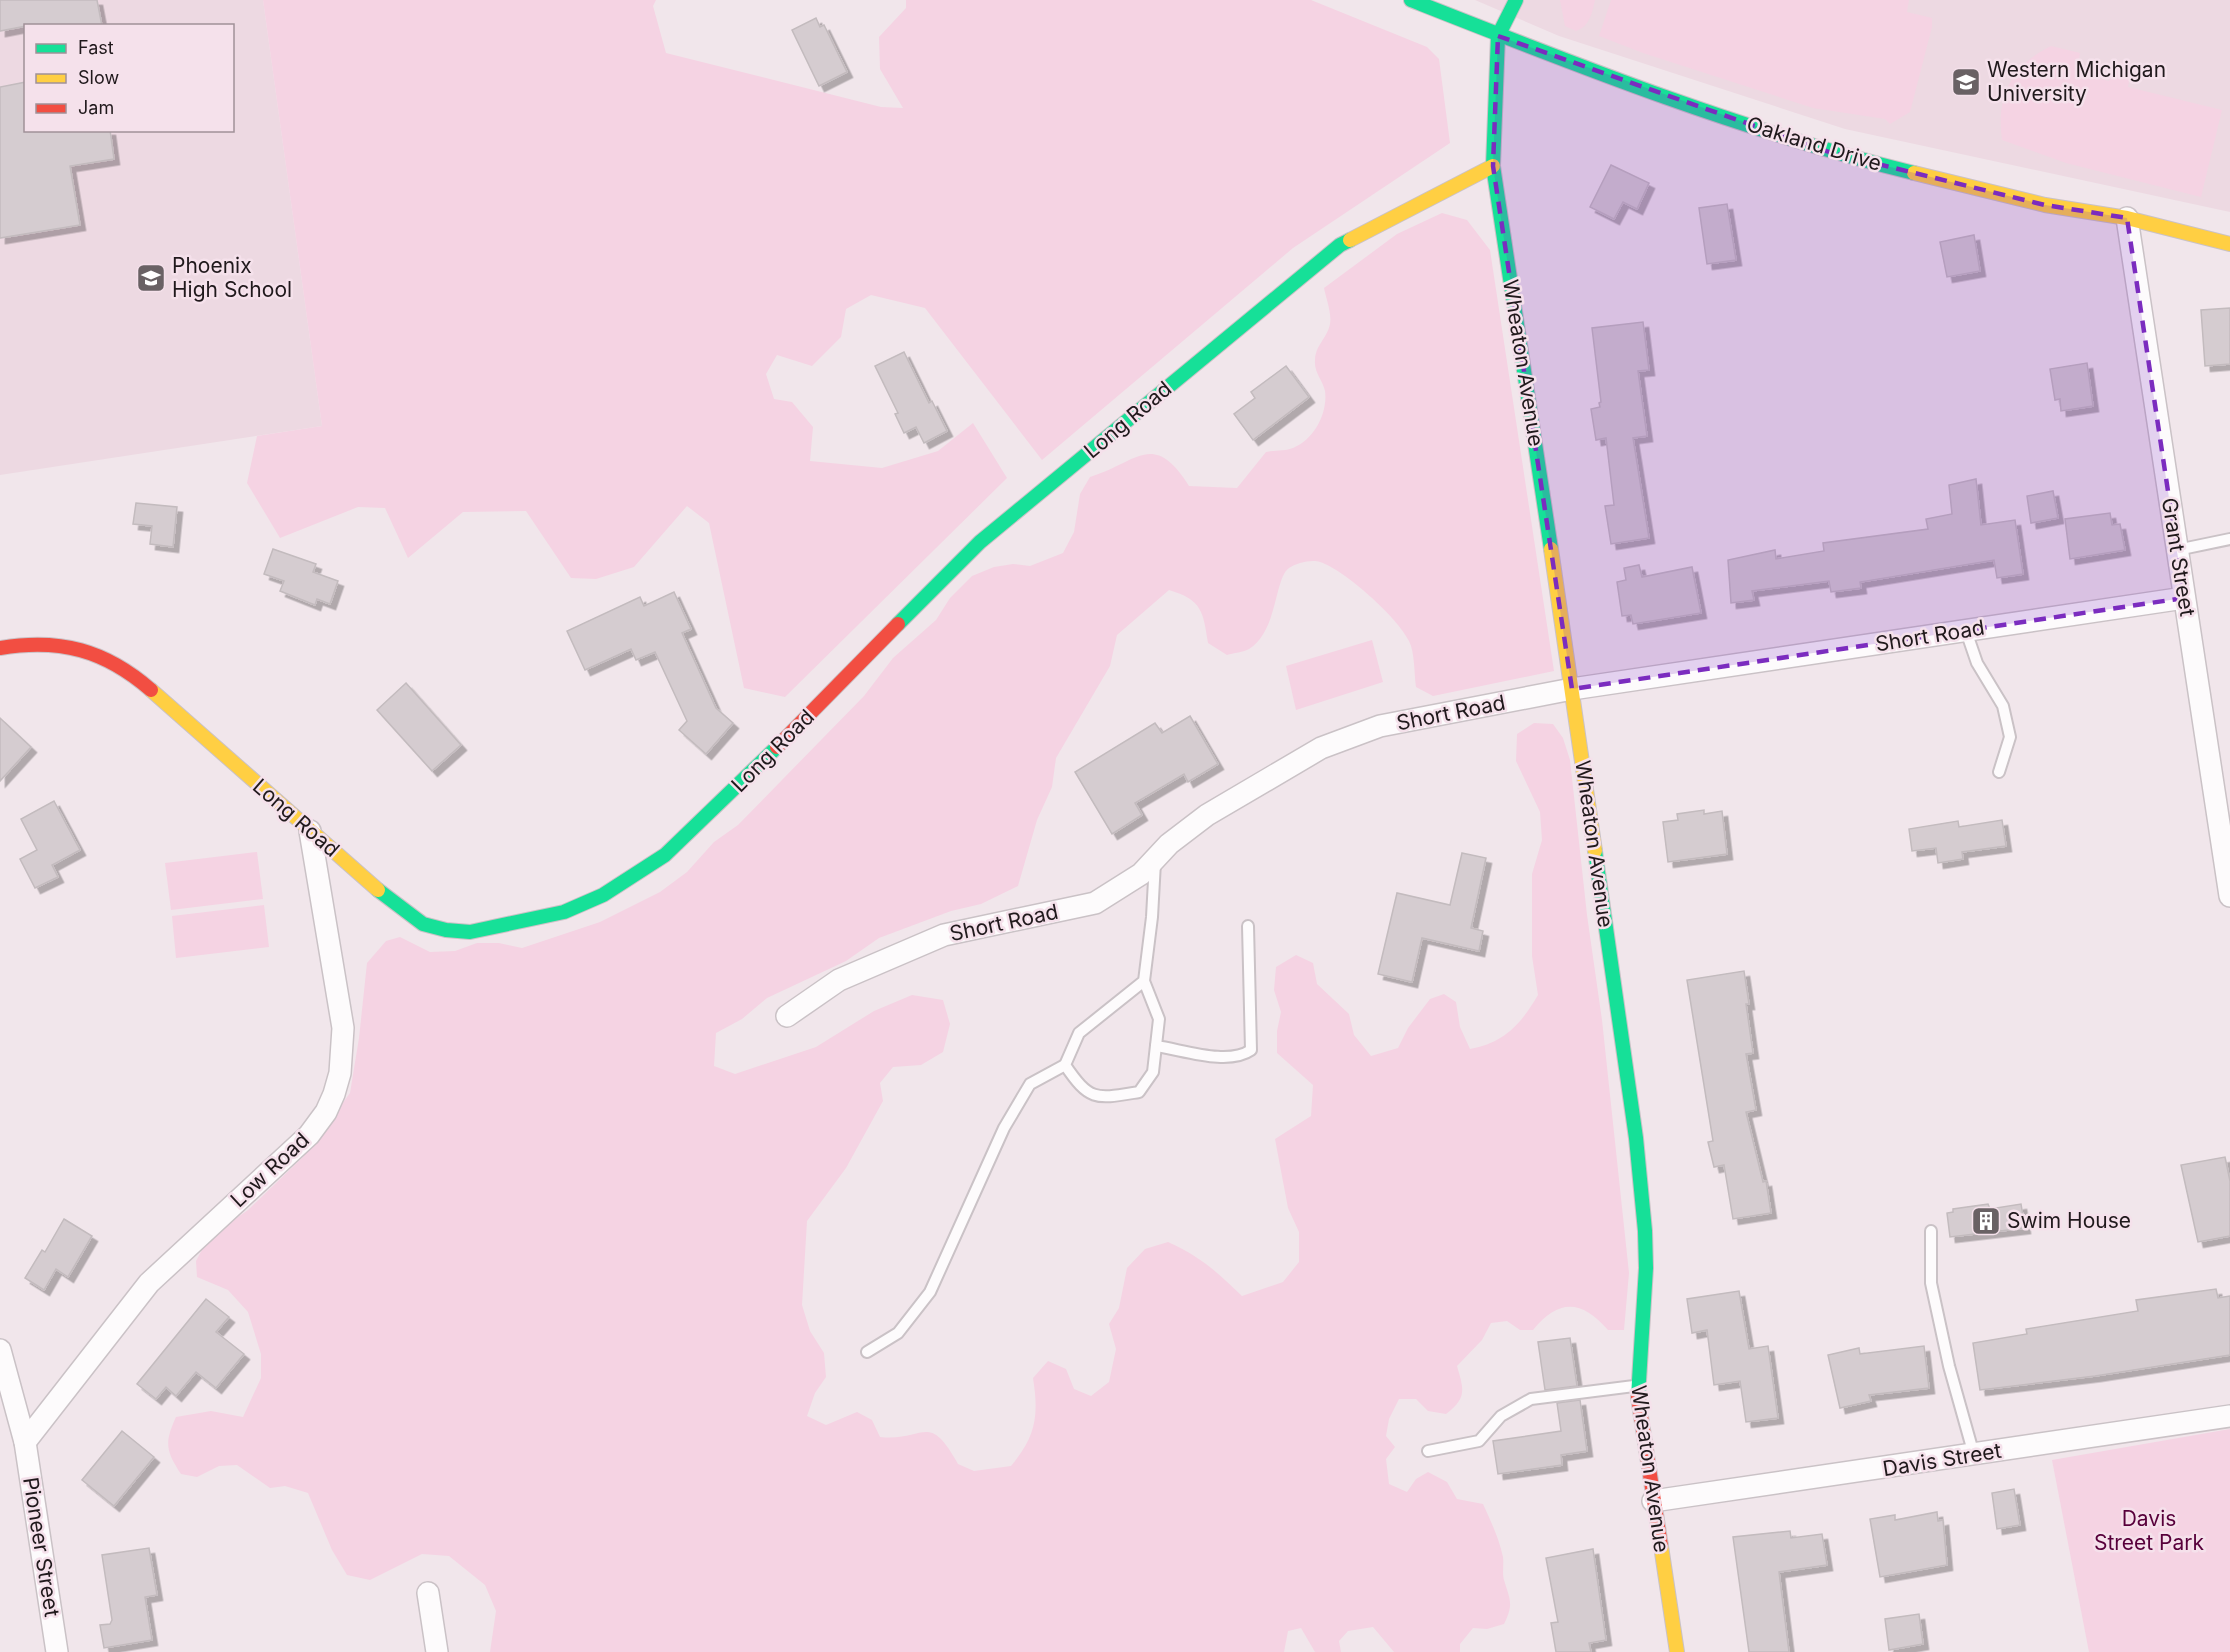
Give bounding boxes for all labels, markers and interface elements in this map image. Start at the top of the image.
legend [24,24,234,132]
text: Fast [78,37,114,58]
place label: Western Michigan University [1987,57,2166,106]
school or university icon: Western Michigan University [1950,66,1982,98]
text: Slow [78,67,119,88]
text: Jam [78,97,114,118]
street label: Oakland Drive [1744,111,1885,176]
place label: Phoenix High School [172,253,292,302]
school or university icon: Phoenix High School [135,262,167,294]
street label: Wheaton Avenue [1498,278,1549,448]
street label: Long Road [1079,376,1176,463]
street label: Grant Street [2157,496,2200,618]
street label: Short Road [1874,615,1986,656]
street label: Short Road [1394,690,1507,735]
street label: Long Road [726,704,819,797]
street label: Wheaton Avenue [1570,759,1619,929]
street label: Long Road [248,773,345,862]
street label: Short Road [947,899,1060,946]
street label: Low Road [225,1127,314,1212]
building icon: Swim House [1970,1205,2002,1237]
place label: Swim House [2007,1208,2131,1233]
street label: Wheaton Avenue [1626,1384,1675,1554]
street label: Davis Street [1881,1438,2003,1481]
street label: Pioneer Street [18,1475,65,1619]
park label: Davis Street Park [2094,1506,2205,1555]

